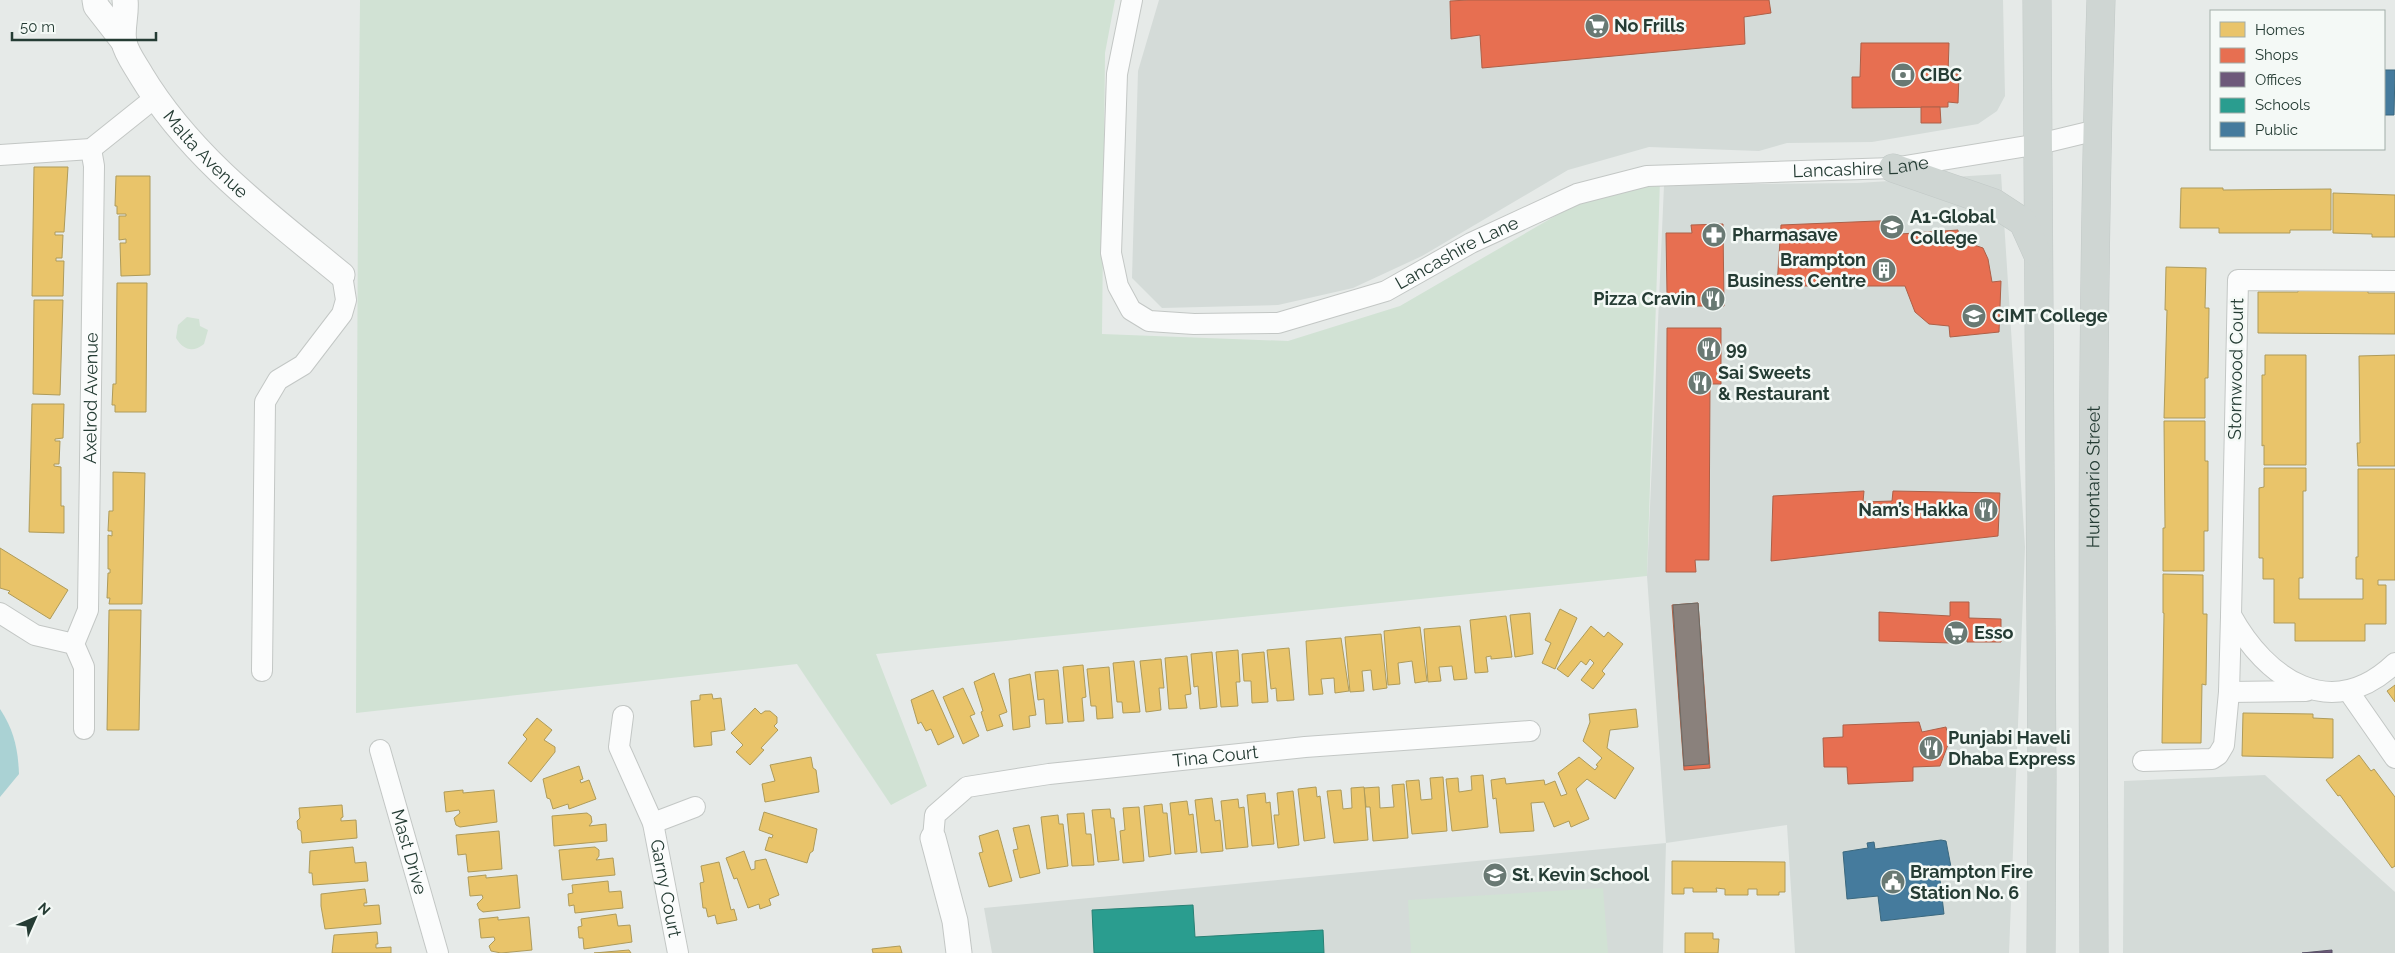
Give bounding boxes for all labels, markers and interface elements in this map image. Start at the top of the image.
scale bar [12,10,156,42]
legend [2210,10,2385,150]
supermarket icon: No Frills [1584,13,1610,39]
place label: No Frills [1614,15,1685,36]
text: 50 m [20,18,55,36]
text: Homes [2255,21,2305,39]
text: Shops [2255,46,2298,64]
bank icon: CIBC [1890,62,1916,88]
place label: CIBC [1920,64,1962,85]
text: Offices [2255,71,2302,89]
text: Schools [2255,96,2310,114]
street label: Malta Avenue [159,106,253,202]
text: Public [2255,121,2298,139]
street label: Lancashire Lane [1792,151,1930,181]
place label: A1-Global College [1910,206,1996,248]
street label: Lancashire Lane [1391,211,1522,294]
school or university icon: A1-Global College [1879,214,1905,240]
pharmacy icon: Pharmasave [1701,222,1727,248]
place label: Pharmasave [1732,224,1838,245]
place label: Brampton Business Centre [1727,249,1866,291]
building icon: Brampton Business Centre [1871,257,1897,283]
restaurant icon: Pizza Cravin [1700,286,1726,312]
place label: Pizza Cravin [1593,288,1696,309]
street label: Stornwood Court [2224,298,2247,440]
school or university icon: CIMT College [1961,303,1987,329]
place label: CIMT College [1992,305,2108,326]
street label: Axelrod Avenue [79,332,102,464]
restaurant icon: 99 [1696,336,1722,362]
place label: 99 [1726,338,1747,359]
place label: Sai Sweets & Restaurant [1718,362,1830,404]
restaurant icon: Sai Sweets & Restaurant [1687,370,1713,396]
street label: Hurontario Street [2082,406,2104,548]
restaurant icon: Nam’s Hakka [1973,497,1999,523]
place label: Nam’s Hakka [1858,499,1968,520]
supermarket icon: Esso [1943,620,1969,646]
place label: Esso [1974,622,2014,643]
place label: Punjabi Haveli Dhaba Express [1948,727,2075,769]
restaurant icon: Punjabi Haveli Dhaba Express [1918,735,1944,761]
street label: Tina Court [1172,741,1259,771]
street label: Mast Drive [387,807,432,897]
street label: Garny Court [646,837,686,939]
place label: Brampton Fire Station No. 6 [1910,861,2033,903]
school or university icon: St. Kevin School [1482,862,1508,888]
place label: St. Kevin School [1512,864,1650,885]
public building icon: Brampton Fire Station No. 6 [1880,869,1906,895]
north arrow [10,893,60,943]
text: N [35,899,54,918]

